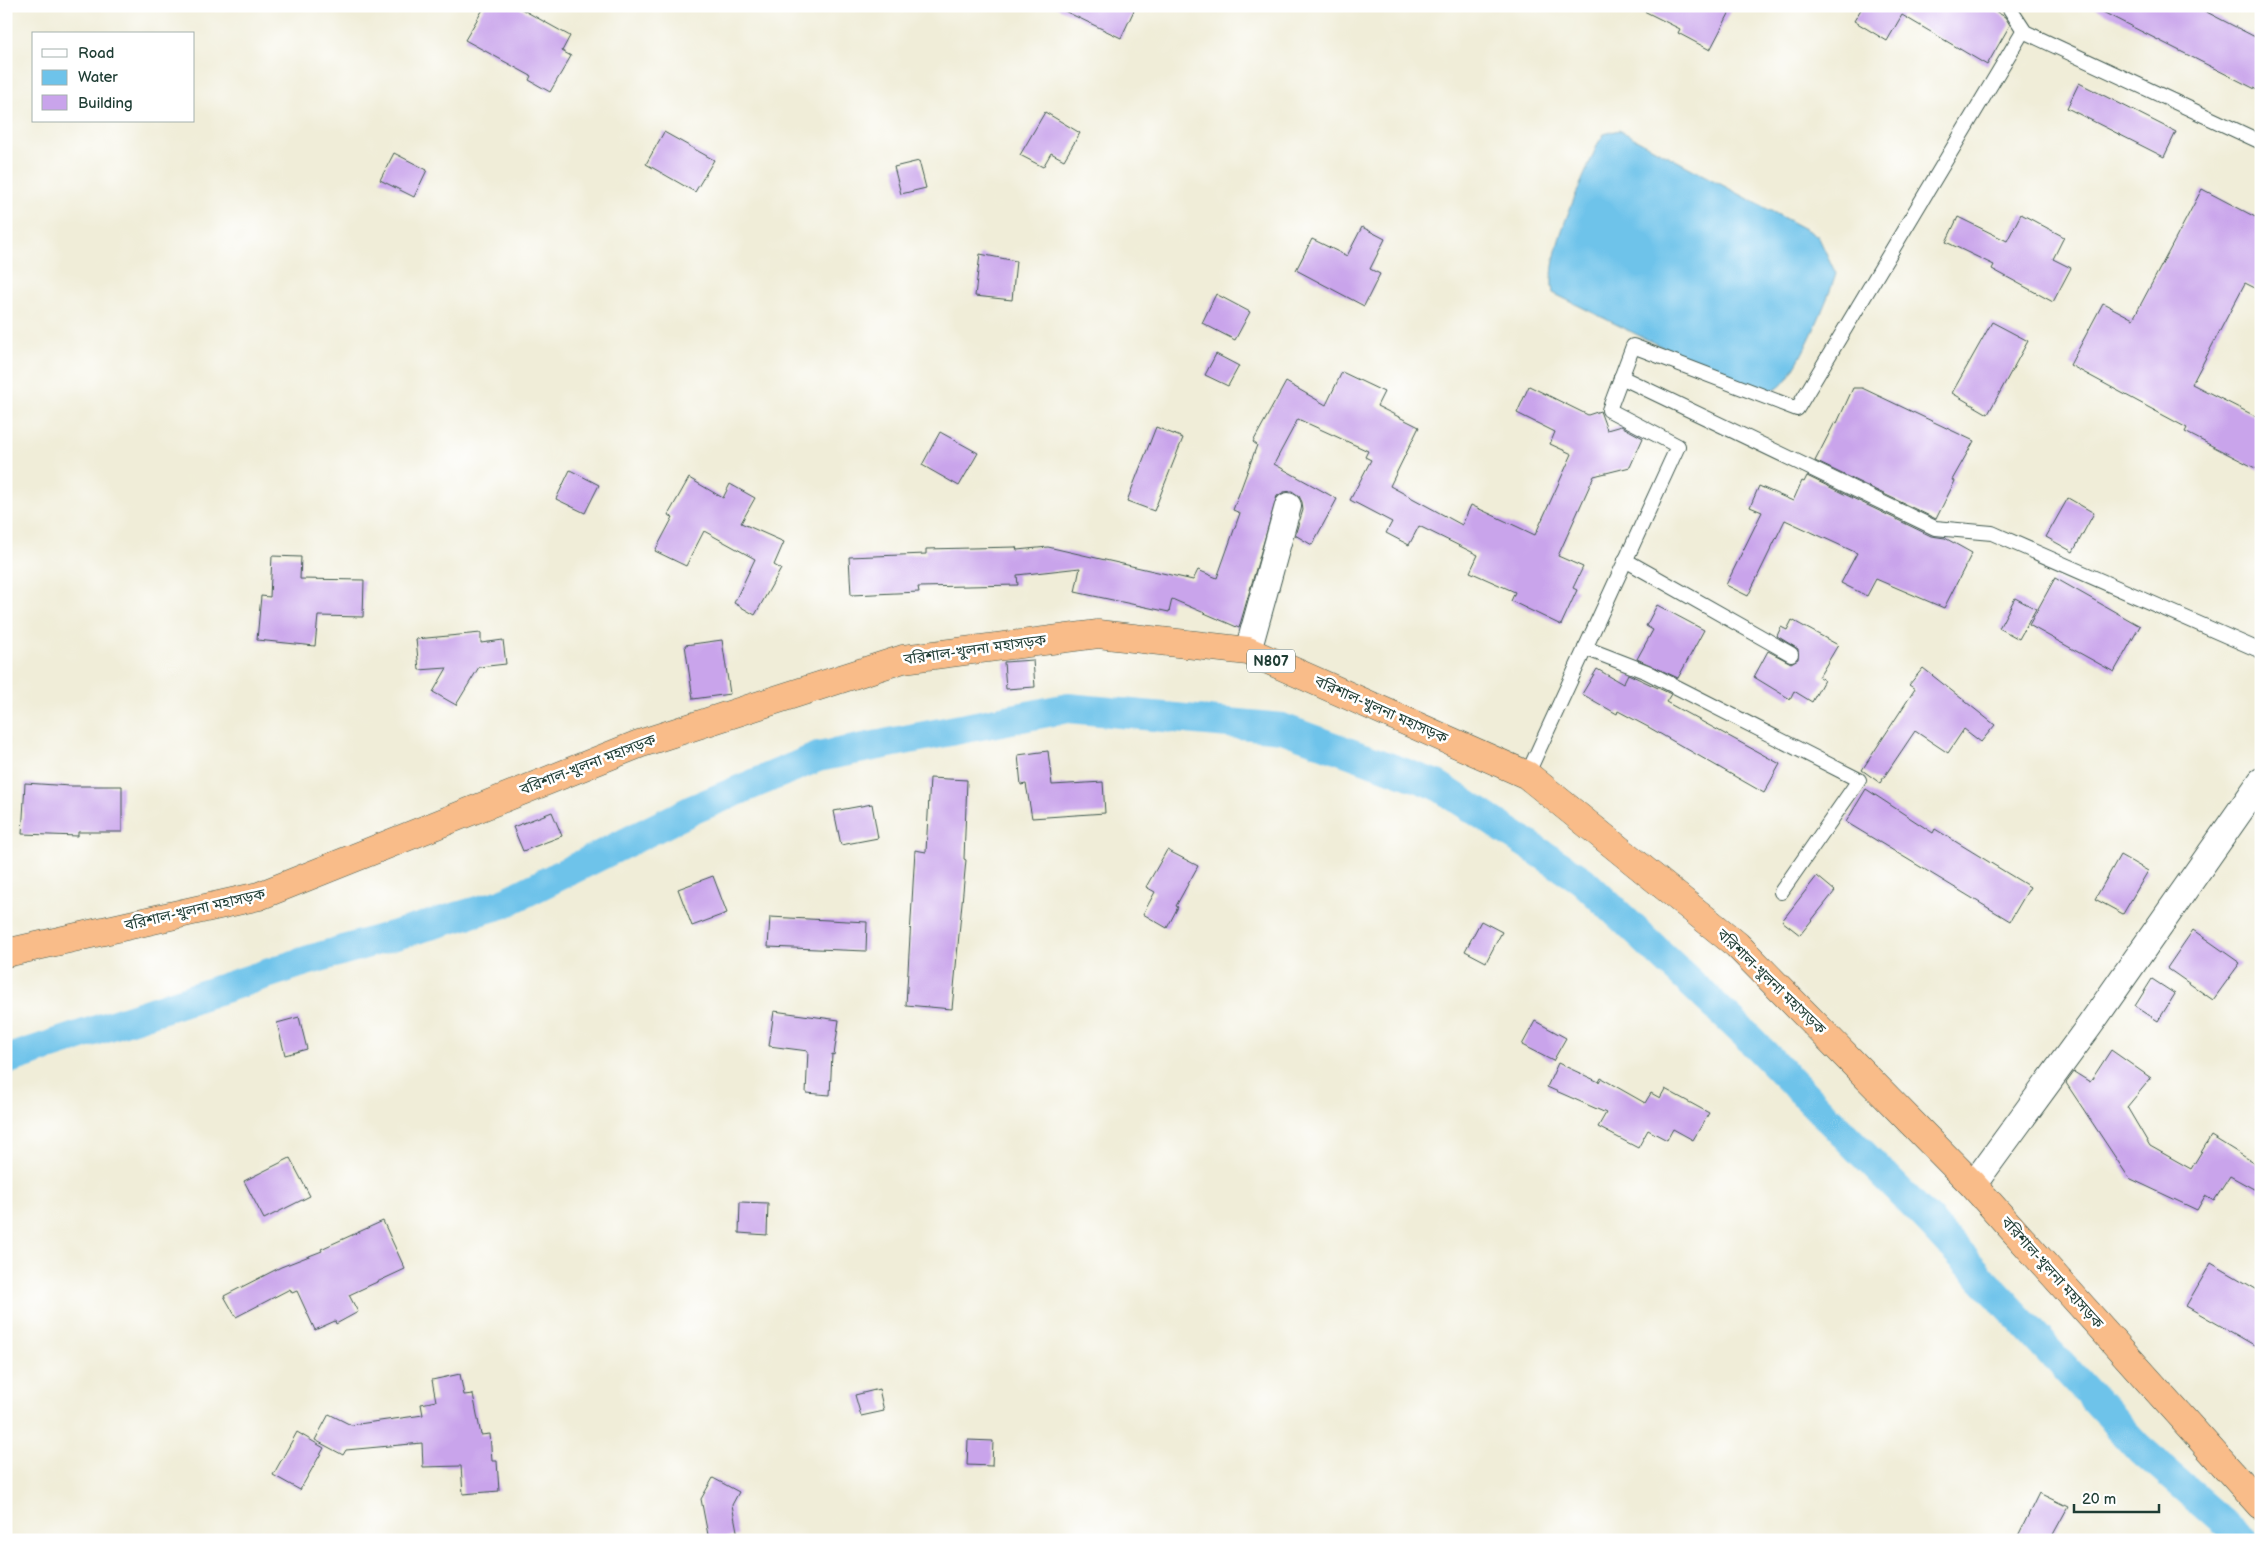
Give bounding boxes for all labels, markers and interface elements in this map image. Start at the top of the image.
legend [32,32,195,122]
text: Road [78,44,114,63]
text: Water [78,68,118,87]
text: Building [78,94,133,113]
street label: বরিশাল-খুলনা মহাসড়ক [901,630,1048,670]
road number: N807 [1247,649,1295,672]
street label: বরিশাল-খুলনা মহাসড়ক [1311,672,1451,748]
street label: বরিশাল-খুলনা মহাসড়ক [517,730,659,800]
street label: বরিশাল-খুলনা মহাসড়ক [122,884,268,936]
street label: বরিশাল-খুলনা মহাসড়ক [1712,925,1830,1039]
street label: বরিশাল-খুলনা মহাসড়ক [1996,1212,2108,1333]
scale bar [2074,1481,2160,1513]
text: 20 m [2082,1490,2116,1509]

